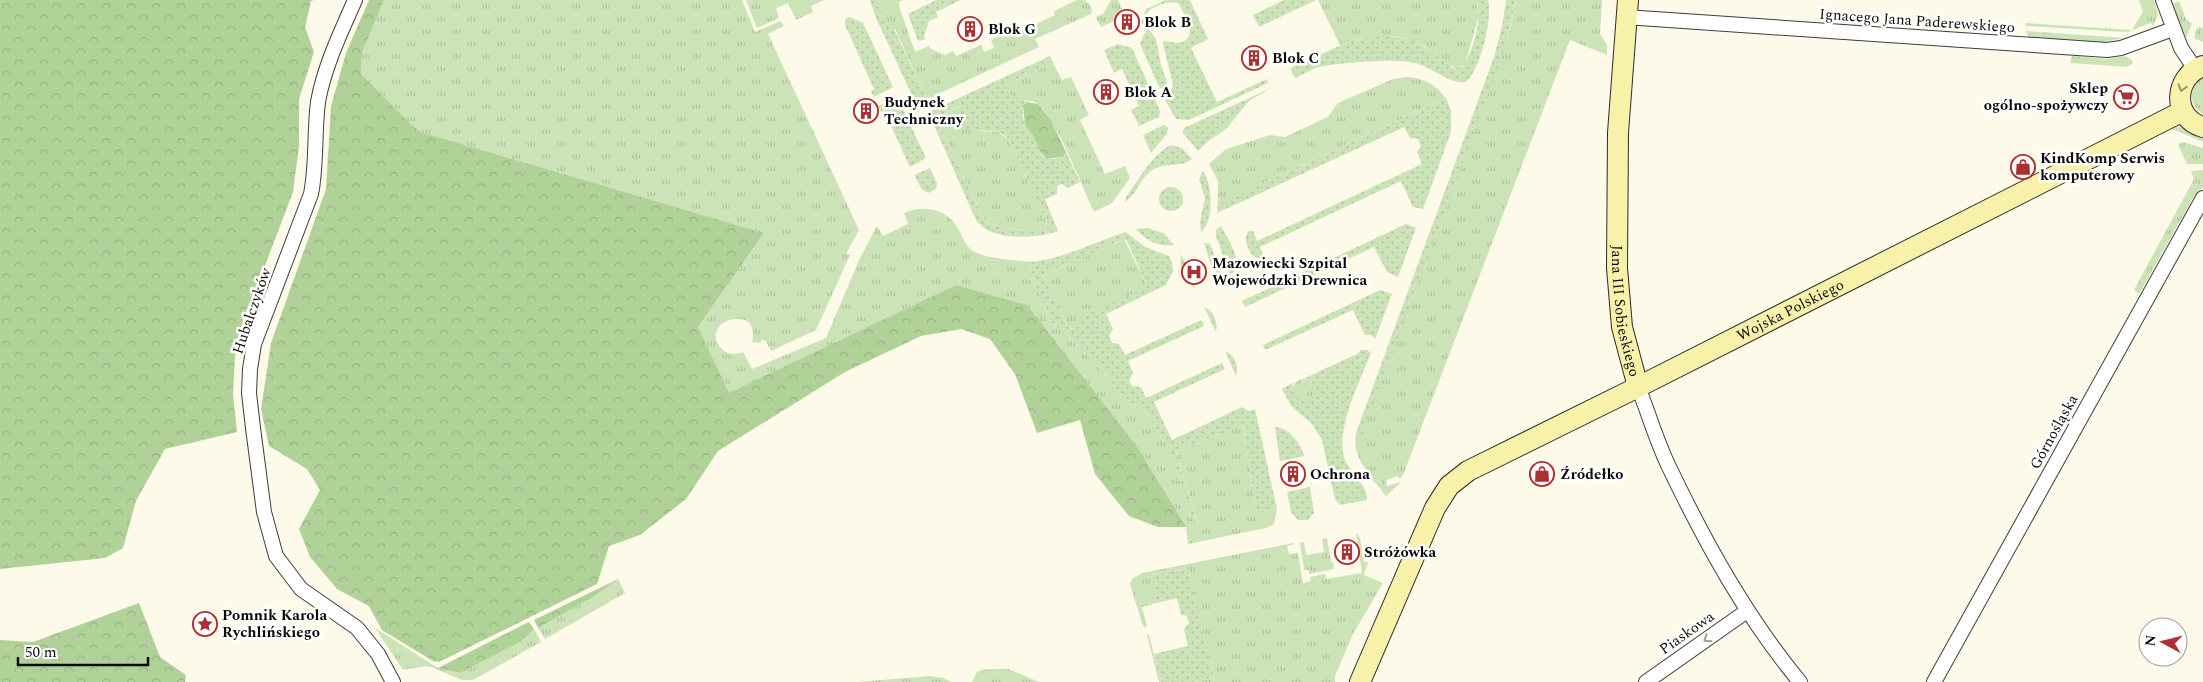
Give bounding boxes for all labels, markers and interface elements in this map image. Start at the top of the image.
street label: Ignacego Jana Paderewskiego [1818,3,2016,39]
building icon: Blok B [1114,9,1140,35]
place label: Blok B [1144,11,1191,34]
building icon: Blok G [957,16,983,42]
place label: Blok G [988,18,1036,41]
building icon: Blok C [1241,45,1267,71]
place label: Blok C [1272,47,1319,70]
place label: Sklep ogólno-spożywczy [1984,77,2109,117]
building icon: Blok A [1093,79,1119,105]
place label: Blok A [1124,81,1172,104]
one-way arrow [2178,83,2188,92]
supermarket icon: Sklep ogólno-spożywczy [2113,84,2139,110]
place label: Budynek Techniczny [884,91,964,131]
building icon: Budynek Techniczny [853,98,879,124]
place label: KindKomp Serwis komputerowy [2040,147,2165,187]
shop icon: KindKomp Serwis komputerowy [2010,154,2036,180]
street label: Jana III Sobieskiego [1605,245,1646,379]
place label: Mazowiecki Szpital Wojewódzki Drewnica [1212,252,1367,292]
hospital icon: Mazowiecki Szpital Wojewódzki Drewnica [1181,259,1207,285]
street label: Hubalczyków [227,264,278,357]
street label: Wojska Polskiego [1733,273,1848,347]
street label: Górnośląska [2024,390,2084,474]
building icon: Ochrona [1280,461,1306,487]
shop icon: Źródełko [1529,461,1555,487]
place label: Ochrona [1310,463,1370,486]
place label: Źródełko [1560,463,1623,486]
building icon: Stróżówka [1334,539,1360,565]
place label: Stróżówka [1364,541,1437,564]
place label: Pomnik Karola Rychlińskiego [222,604,327,644]
street label: Piaskowa [1655,605,1720,660]
place icon: Pomnik Karola Rychlińskiego [192,611,218,637]
north arrow [2138,617,2188,667]
one-way arrow [1703,633,1712,642]
scale bar [18,634,148,666]
text: N [2139,634,2162,647]
text: 50 m [25,641,57,664]

